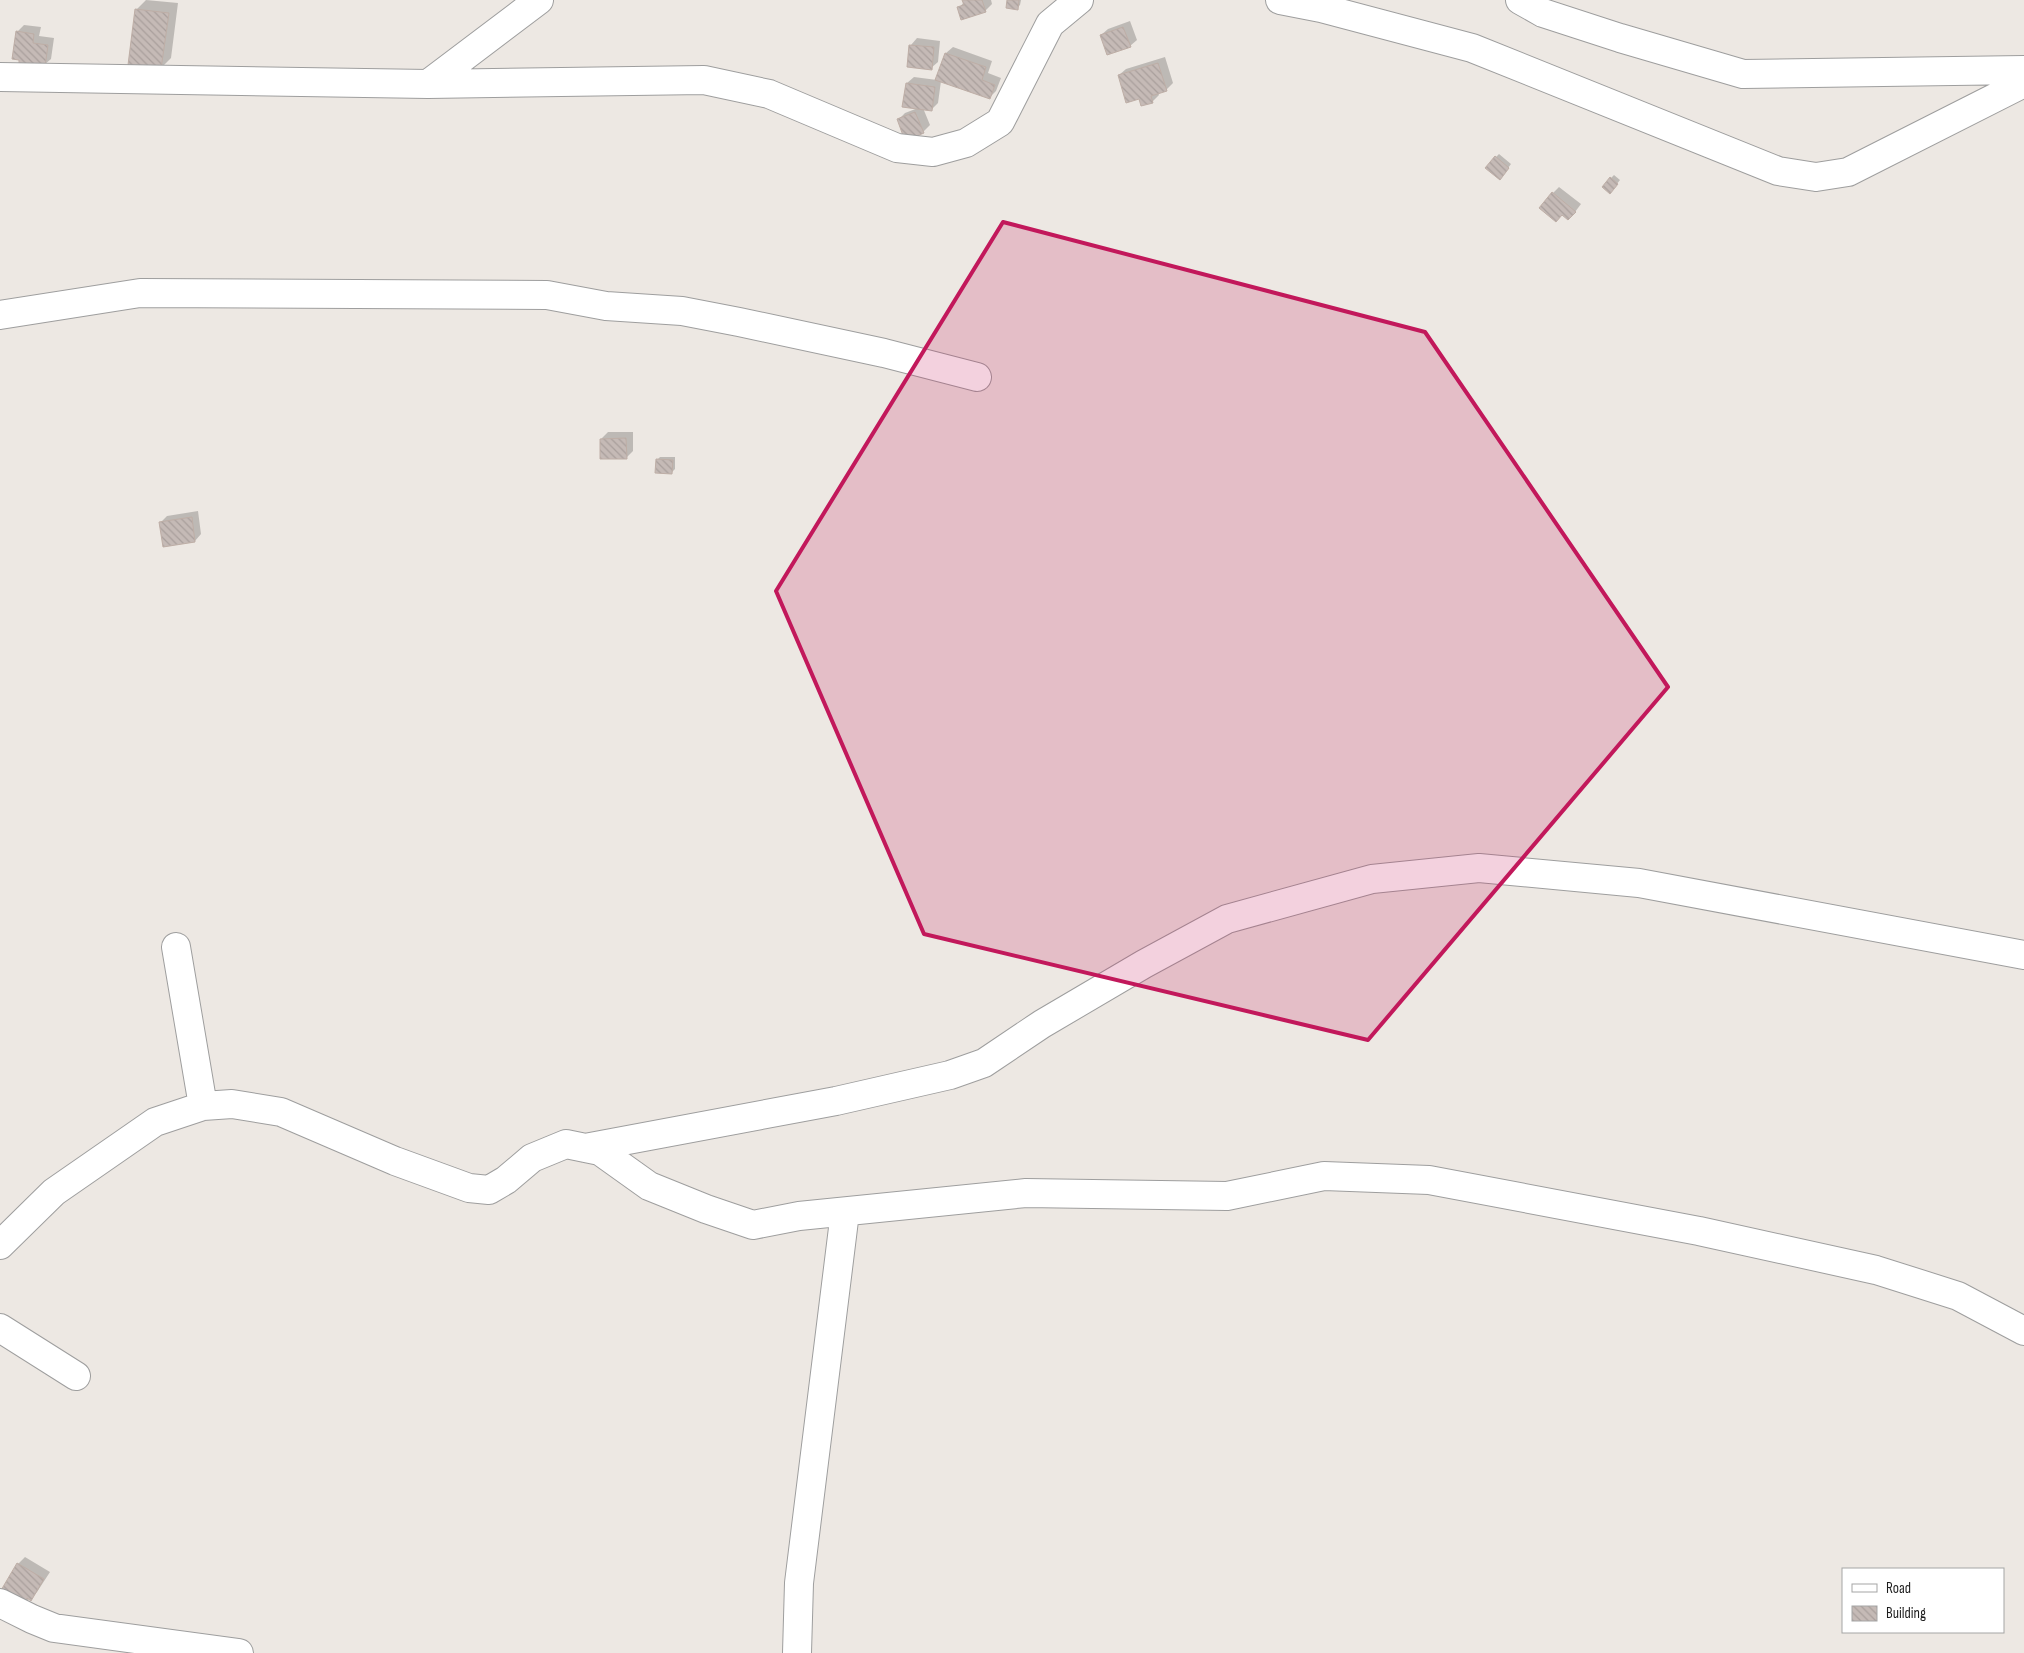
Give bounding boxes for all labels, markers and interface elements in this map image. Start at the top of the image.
legend [1842,1568,2004,1633]
text: Road [1886,1579,1911,1598]
text: Building [1886,1604,1926,1623]

